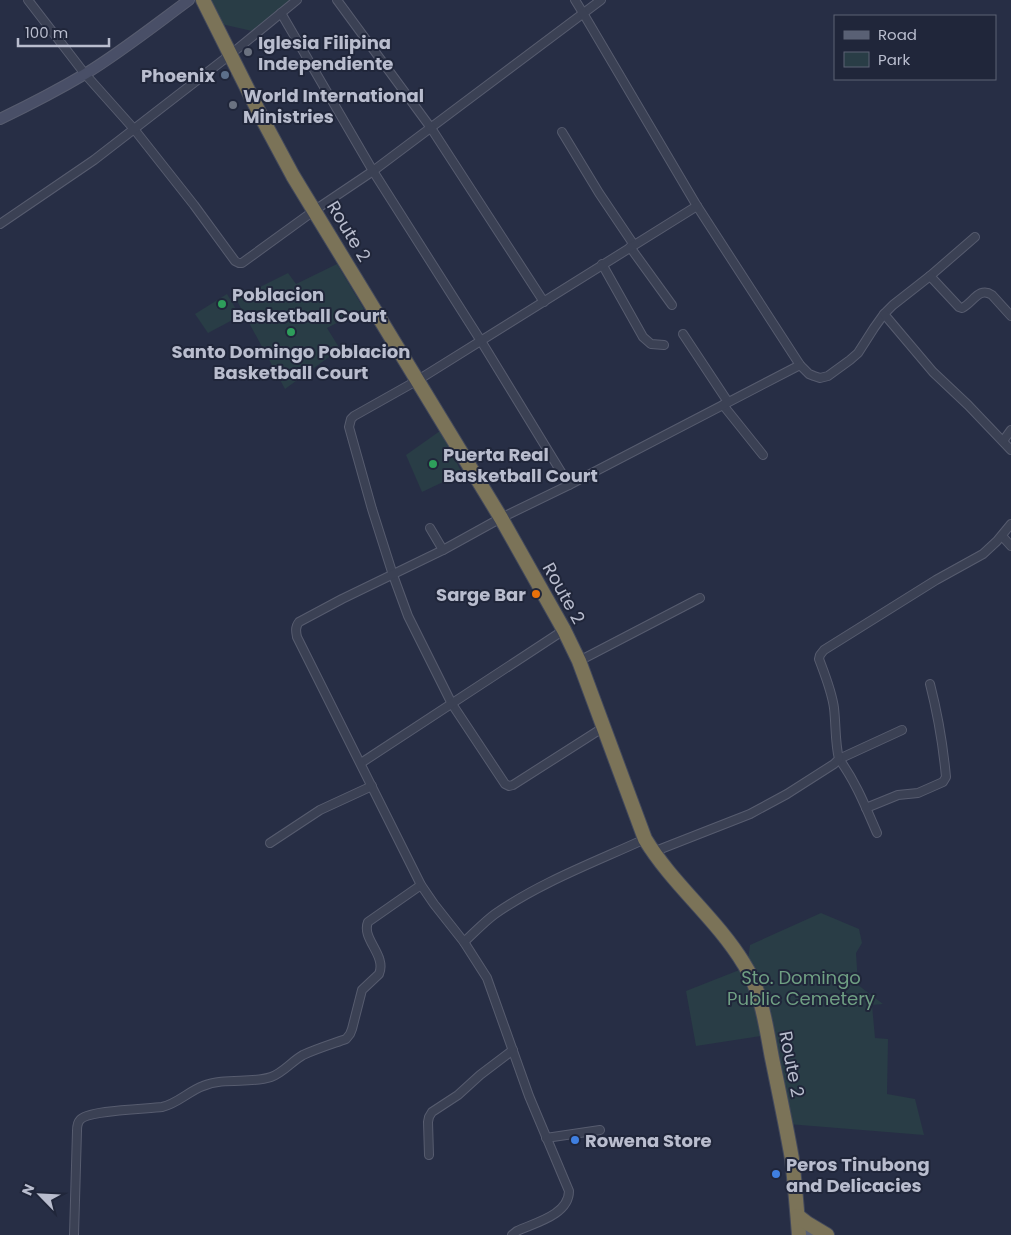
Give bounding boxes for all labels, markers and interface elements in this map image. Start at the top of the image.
scale bar [18,15,109,47]
legend [834,15,996,80]
text: 100 m [25,22,68,43]
text: Road [878,24,917,45]
place label: Iglesia Filipina Independiente [258,30,393,76]
marker: Iglesia Filipina Independiente [242,46,254,58]
text: Park [878,49,910,70]
place label: Phoenix [141,63,215,88]
marker: Phoenix [219,69,231,81]
place label: World International Ministries [243,83,424,129]
marker: World International Ministries [227,99,239,111]
street label: Route 2 [321,196,377,266]
place label: Poblacion Basketball Court [232,282,387,328]
marker: Poblacion Basketball Court [216,298,228,310]
marker: Santo Domingo Poblacion Basketball Court [285,326,297,338]
place label: Santo Domingo Poblacion Basketball Court [172,339,410,385]
place label: Puerta Real Basketball Court [443,442,598,488]
marker: Puerta Real Basketball Court [427,458,439,470]
street label: Route 2 [537,558,591,628]
place label: Sarge Bar [436,582,526,607]
marker: Sarge Bar [530,588,542,600]
park label: Sto. Domingo Public Cemetery [727,965,875,1011]
street label: Route 2 [773,1029,811,1099]
place label: Rowena Store [585,1128,712,1153]
marker: Rowena Store [569,1134,581,1146]
place label: Peros Tinubong and Delicacies [786,1152,930,1198]
marker: Peros Tinubong and Delicacies [770,1168,782,1180]
north arrow [15,1170,65,1220]
text: N [17,1181,39,1199]

